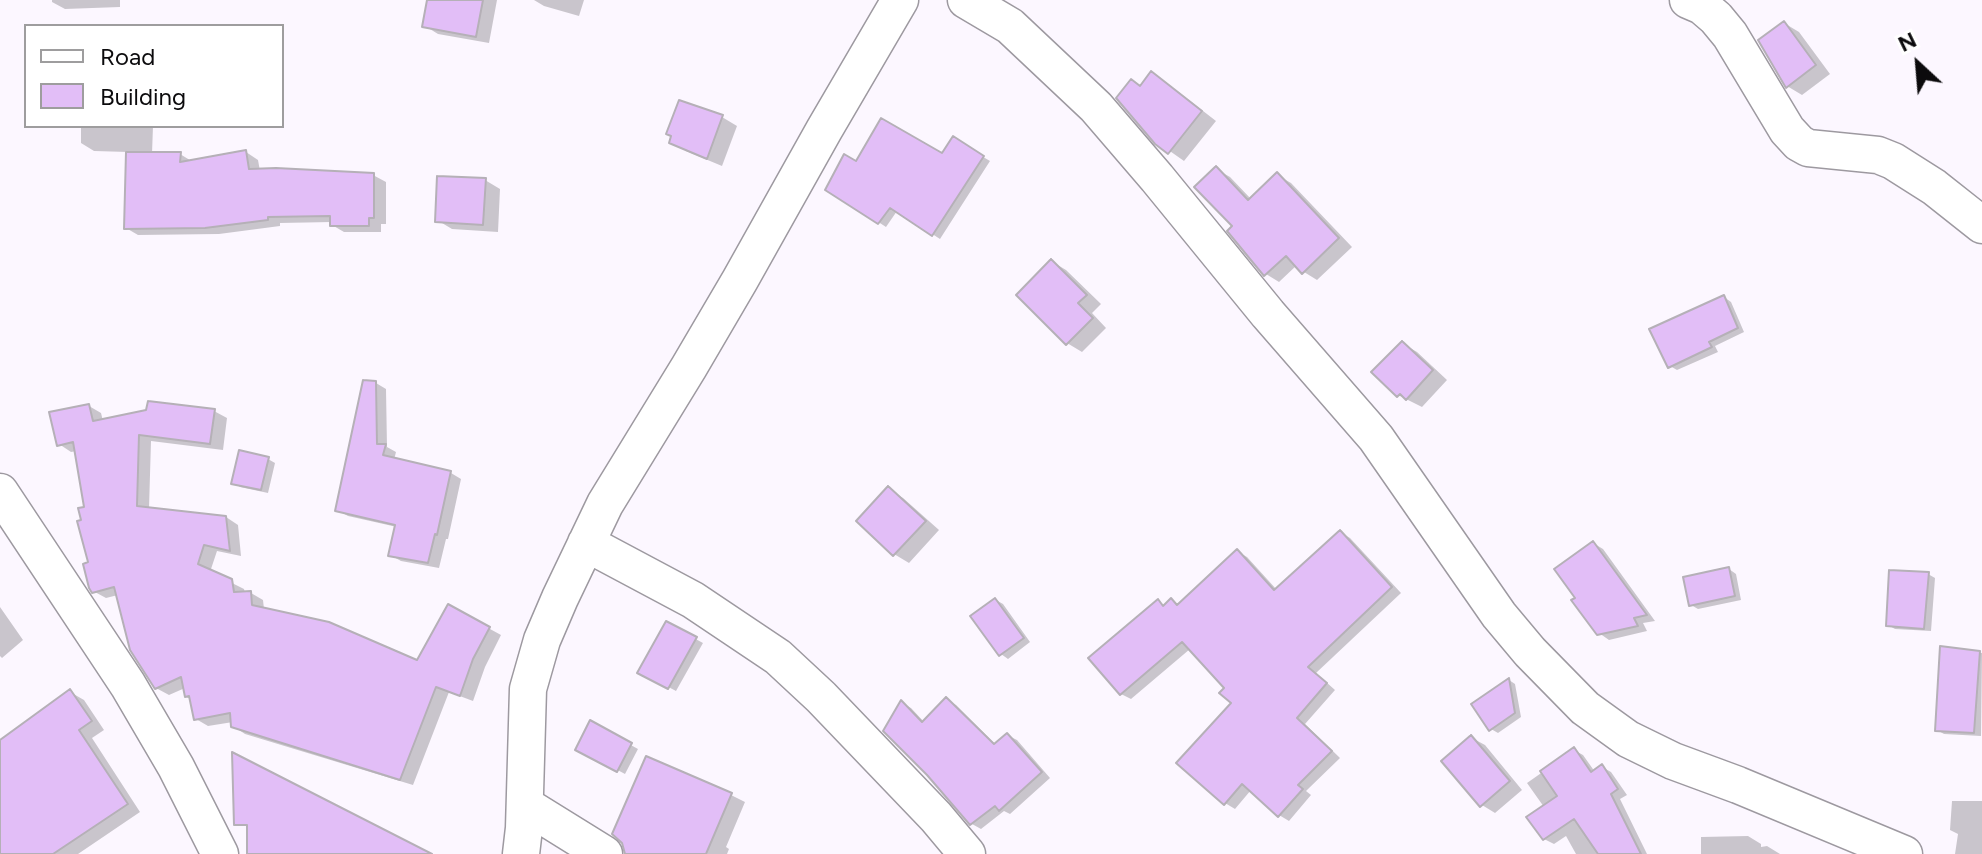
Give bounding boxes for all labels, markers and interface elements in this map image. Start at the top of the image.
legend [24,24,284,128]
north arrow [1878,24,1958,104]
text: N [1894,26,1921,58]
text: Road [100,42,155,71]
text: Building [100,82,186,111]

